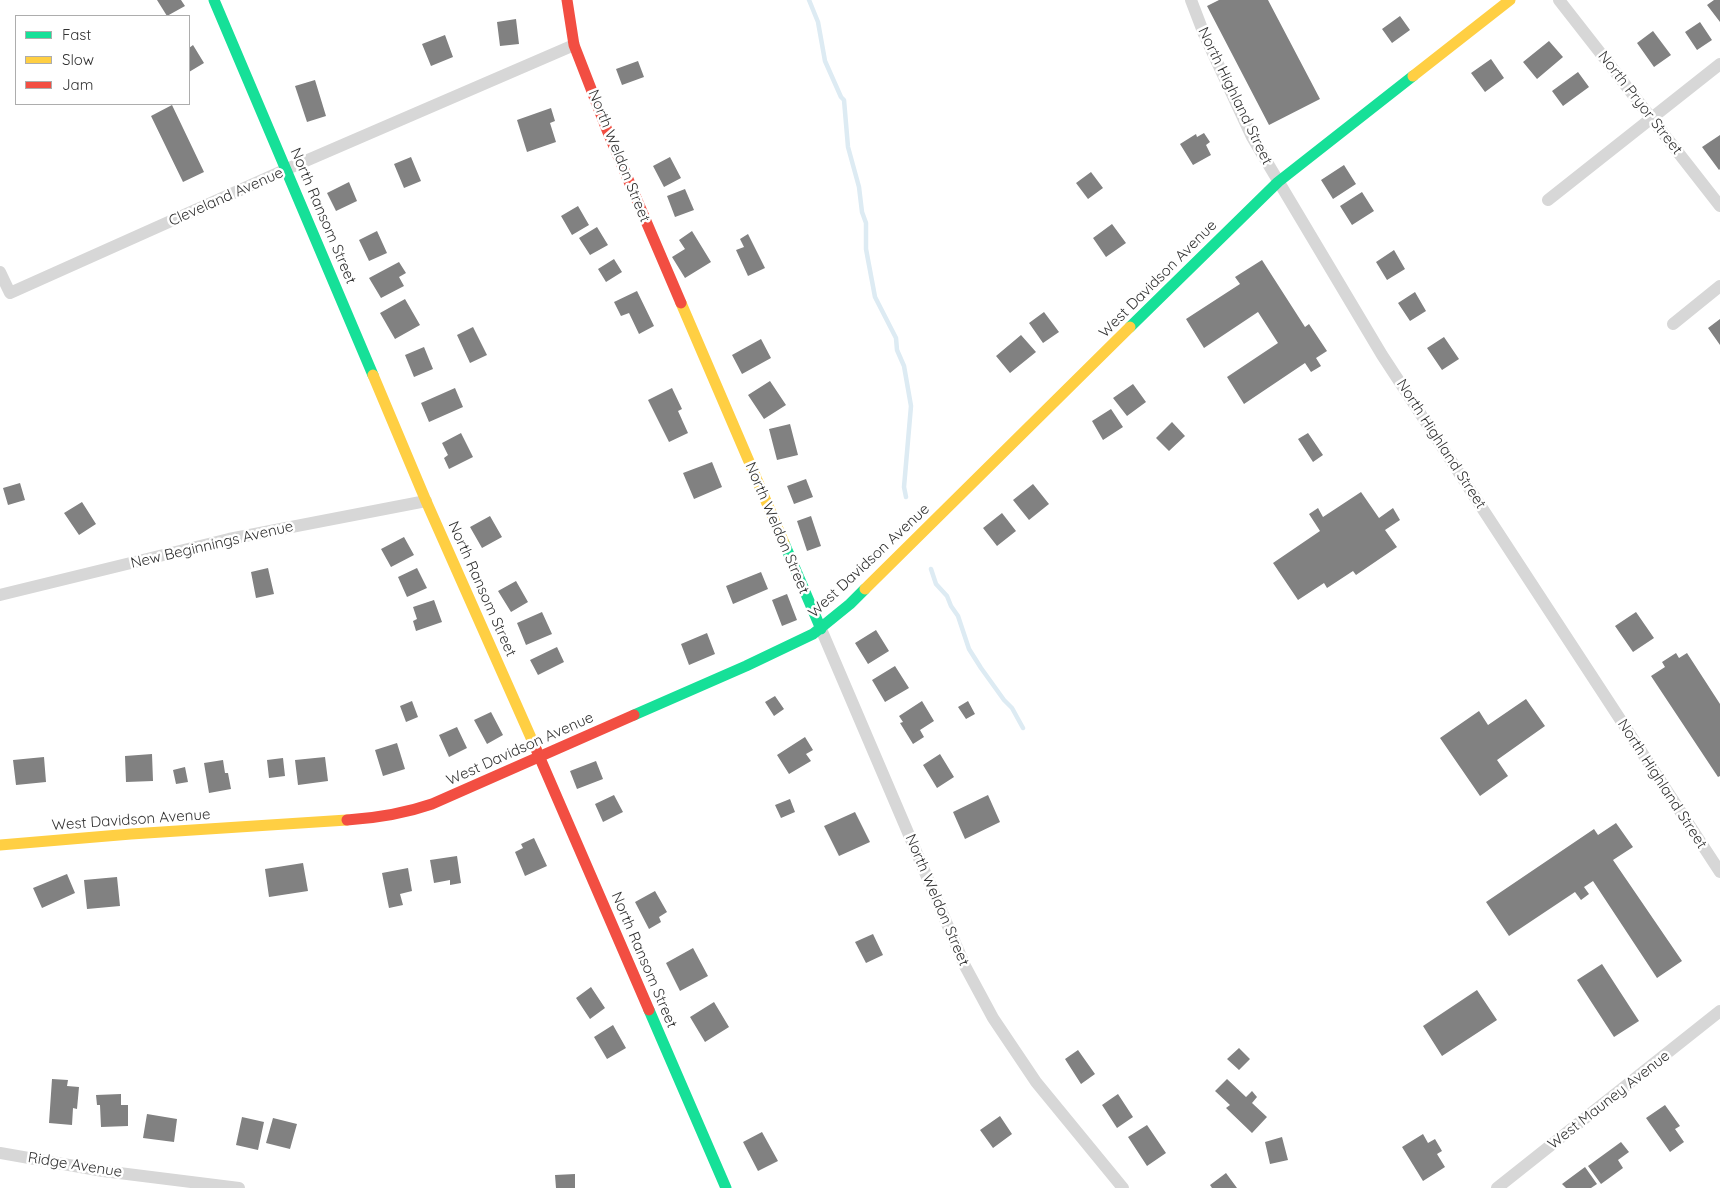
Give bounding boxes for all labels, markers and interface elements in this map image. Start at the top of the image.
legend [15,15,190,105]
street label: North Highland Street [1194,24,1276,168]
text: Fast [62,25,91,44]
street label: North Pryor Street [1594,48,1686,158]
text: Slow [62,50,94,69]
text: Jam [62,75,93,94]
street label: North Weldon Street [584,87,654,225]
street label: North Ransom Street [286,145,360,287]
street label: Cleveland Avenue [166,164,286,230]
street label: West Davidson Avenue [1095,216,1221,342]
street label: North Highland Street [1392,376,1490,512]
street label: North Weldon Street [741,459,813,597]
street label: West Davidson Avenue [805,500,933,622]
street label: New Beginnings Avenue [129,518,295,572]
street label: North Ransom Street [444,519,520,659]
street label: West Davidson Avenue [444,708,596,790]
street label: North Highland Street [1613,716,1711,852]
street label: West Davidson Avenue [51,805,211,835]
street label: North Weldon Street [901,831,973,969]
street label: North Ransom Street [607,889,681,1031]
street label: West Mauney Avenue [1544,1047,1674,1153]
street label: Ridge Avenue [27,1149,123,1181]

